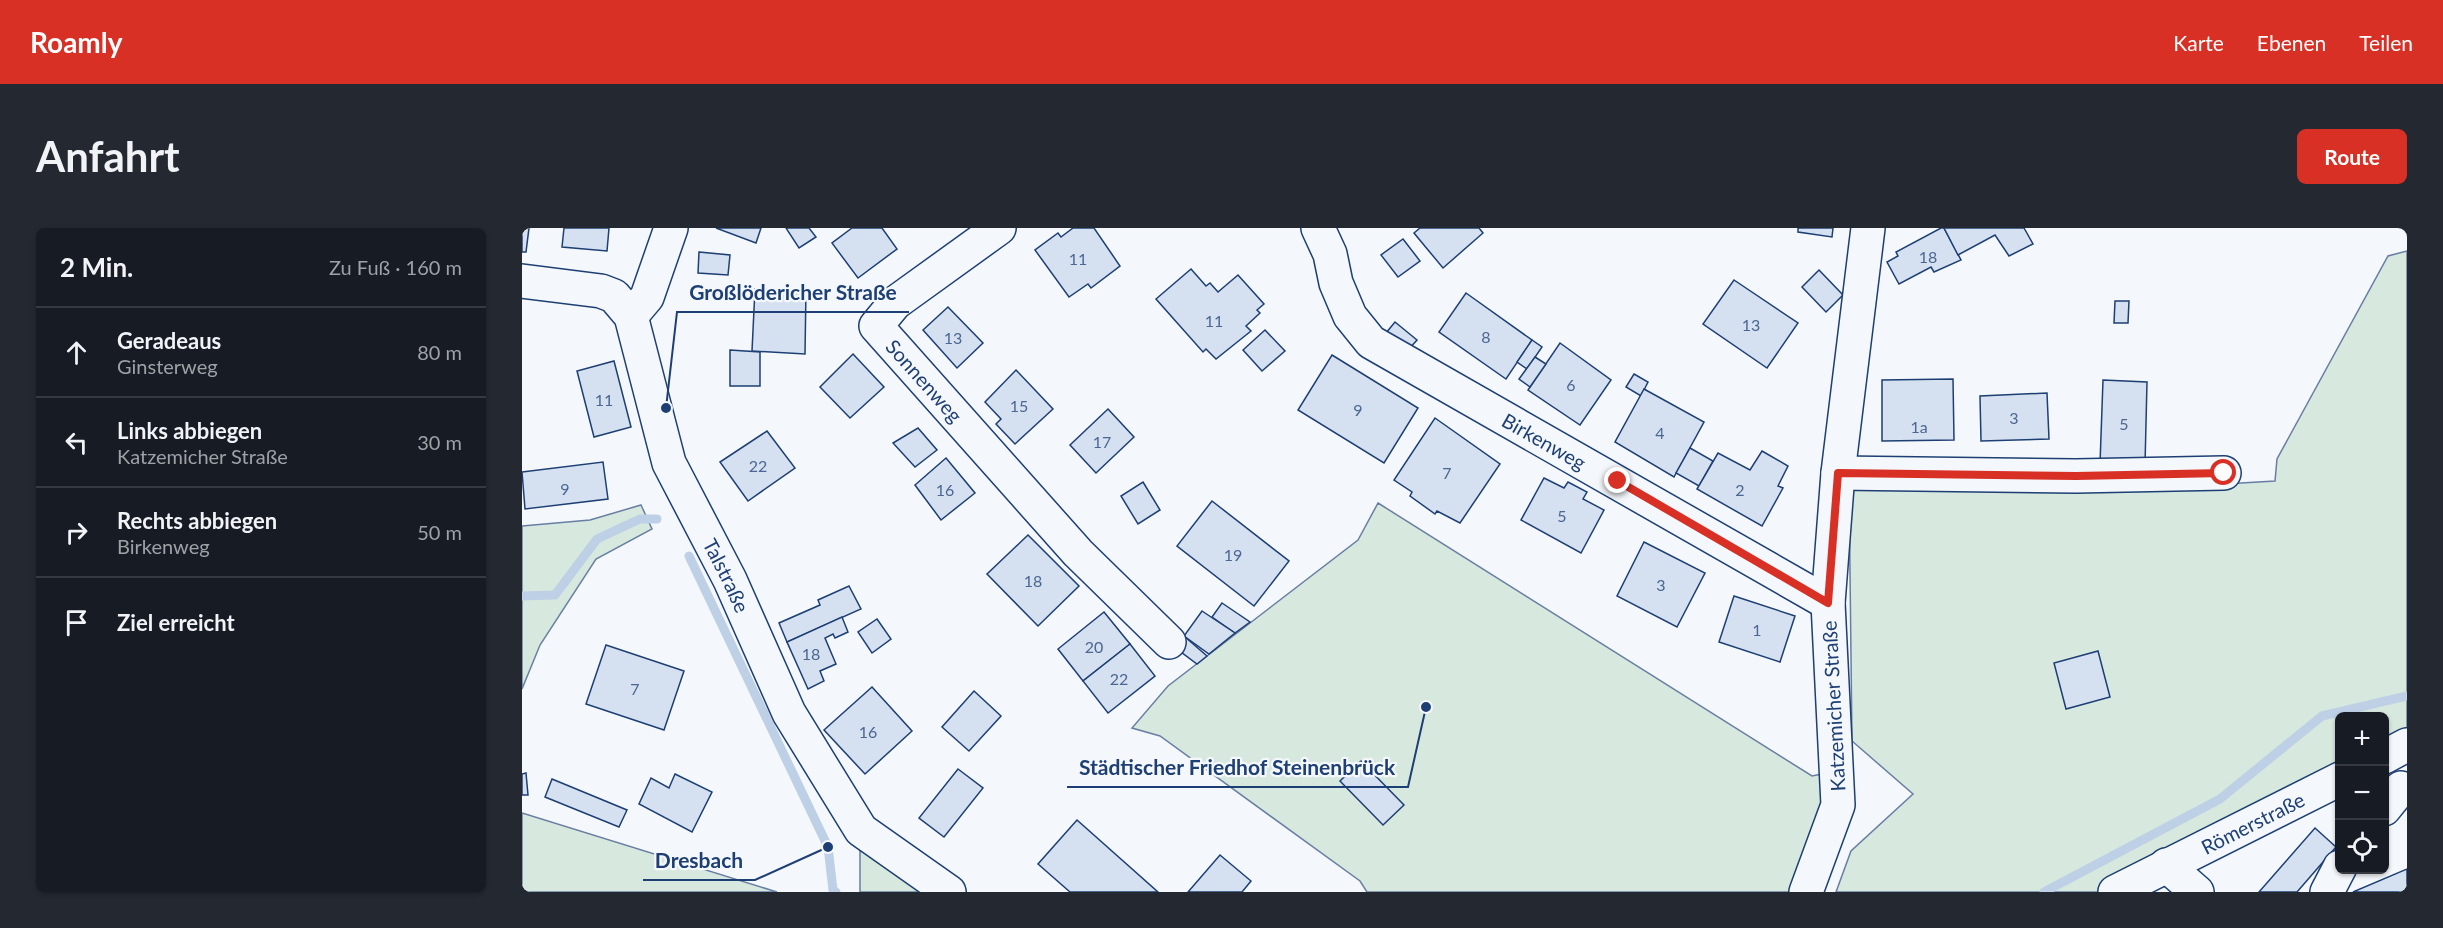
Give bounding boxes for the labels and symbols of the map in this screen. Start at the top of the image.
house number: 18 [1919,247,1937,266]
house number: 11 [1069,249,1087,268]
callout: Großlödericher Straße [677,273,909,312]
text: Großlödericher Straße [689,279,897,304]
house number: 11 [1205,311,1223,330]
house number: 13 [1742,315,1760,334]
house number: 8 [1481,327,1491,346]
house number: 13 [944,328,962,347]
street label: Sonnenweg [881,334,968,427]
house number: 6 [1566,375,1576,394]
house number: 11 [595,390,613,409]
house number: 15 [1010,396,1028,415]
house number: 9 [1353,400,1363,419]
street label: Birkenweg [1498,408,1590,474]
house number: 3 [2009,408,2019,427]
house number: 5 [2119,414,2129,433]
house number: 1a [1910,417,1928,436]
house number: 4 [1655,423,1665,442]
house number: 17 [1093,432,1111,451]
house number: 22 [749,456,767,475]
route start [2210,459,2236,485]
house number: 7 [1442,463,1452,482]
route end [1604,467,1630,493]
house number: 9 [560,479,570,498]
house number: 16 [936,480,954,499]
house number: 2 [1735,480,1745,499]
house number: 5 [1557,506,1567,525]
street label: Talstraße [698,534,755,616]
house number: 19 [1224,545,1242,564]
house number: 18 [1024,571,1042,590]
house number: 3 [1656,575,1666,594]
house number: 1 [1752,620,1762,639]
street label: Katzemicher Straße [1817,620,1849,792]
house number: 20 [1085,637,1103,656]
house number: 18 [802,644,820,663]
house number: 22 [1110,669,1128,688]
house number: 7 [630,679,640,698]
house number: 16 [859,722,877,741]
callout: Städtischer Friedhof Steinenbrück [1067,748,1408,787]
text: Städtischer Friedhof Steinenbrück [1079,754,1396,779]
street label: Römerstraße [2197,787,2308,859]
callout: Dresbach [643,841,755,880]
text: Dresbach [655,847,743,872]

